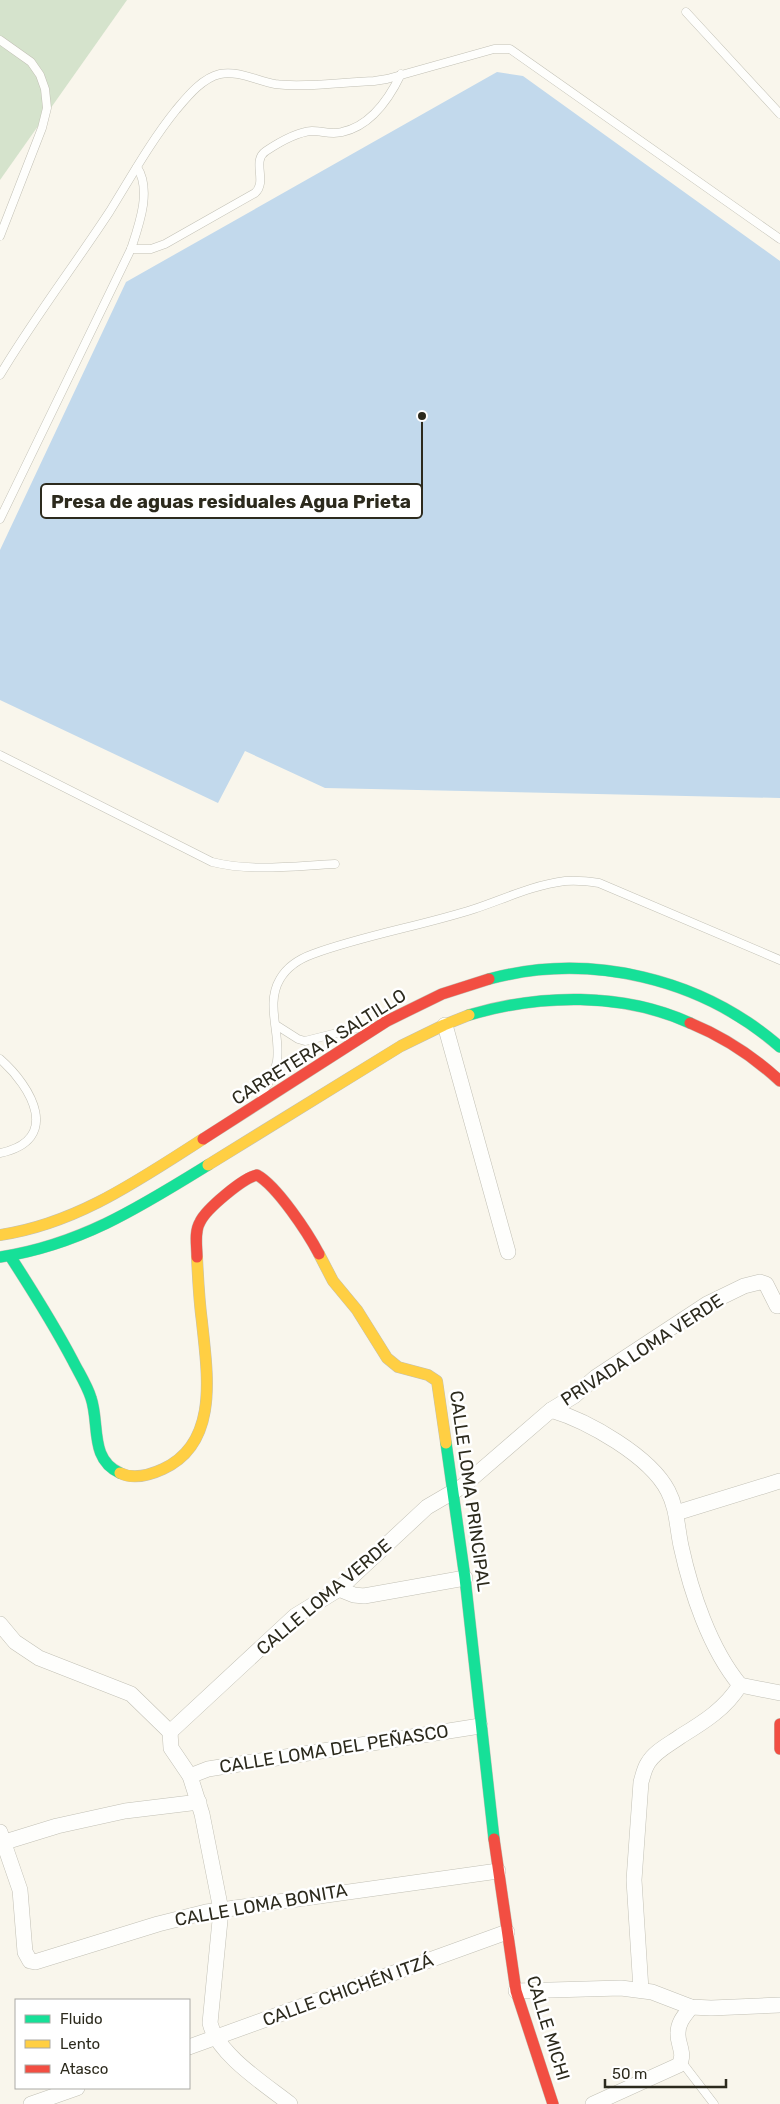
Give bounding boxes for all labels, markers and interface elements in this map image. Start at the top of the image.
callout: Presa de aguas residuales Agua Prieta [41,484,422,518]
text: Presa de aguas residuales Agua Prieta [51,490,411,513]
street label: CARRETERA A SALTILLO [228,984,410,1110]
street label: PRIVADA LOMA VERDE [557,1289,727,1411]
street label: CALLE LOMA PRINCIPAL [445,1389,495,1593]
street label: CALLE LOMA VERDE [252,1534,396,1660]
street label: CALLE LOMA DEL PEÑASCO [218,1720,450,1778]
street label: CALLE LOMA BONITA [173,1879,349,1931]
street label: CALLE CHICHÉN ITZÁ [260,1949,436,2031]
street label: CALLE MICHI [522,1973,574,2083]
legend [15,1999,190,2089]
text: Fluido [60,2010,103,2028]
text: Lento [60,2035,100,2053]
scale bar [605,2056,726,2088]
text: Atasco [60,2060,108,2078]
text: 50 m [612,2065,647,2083]

